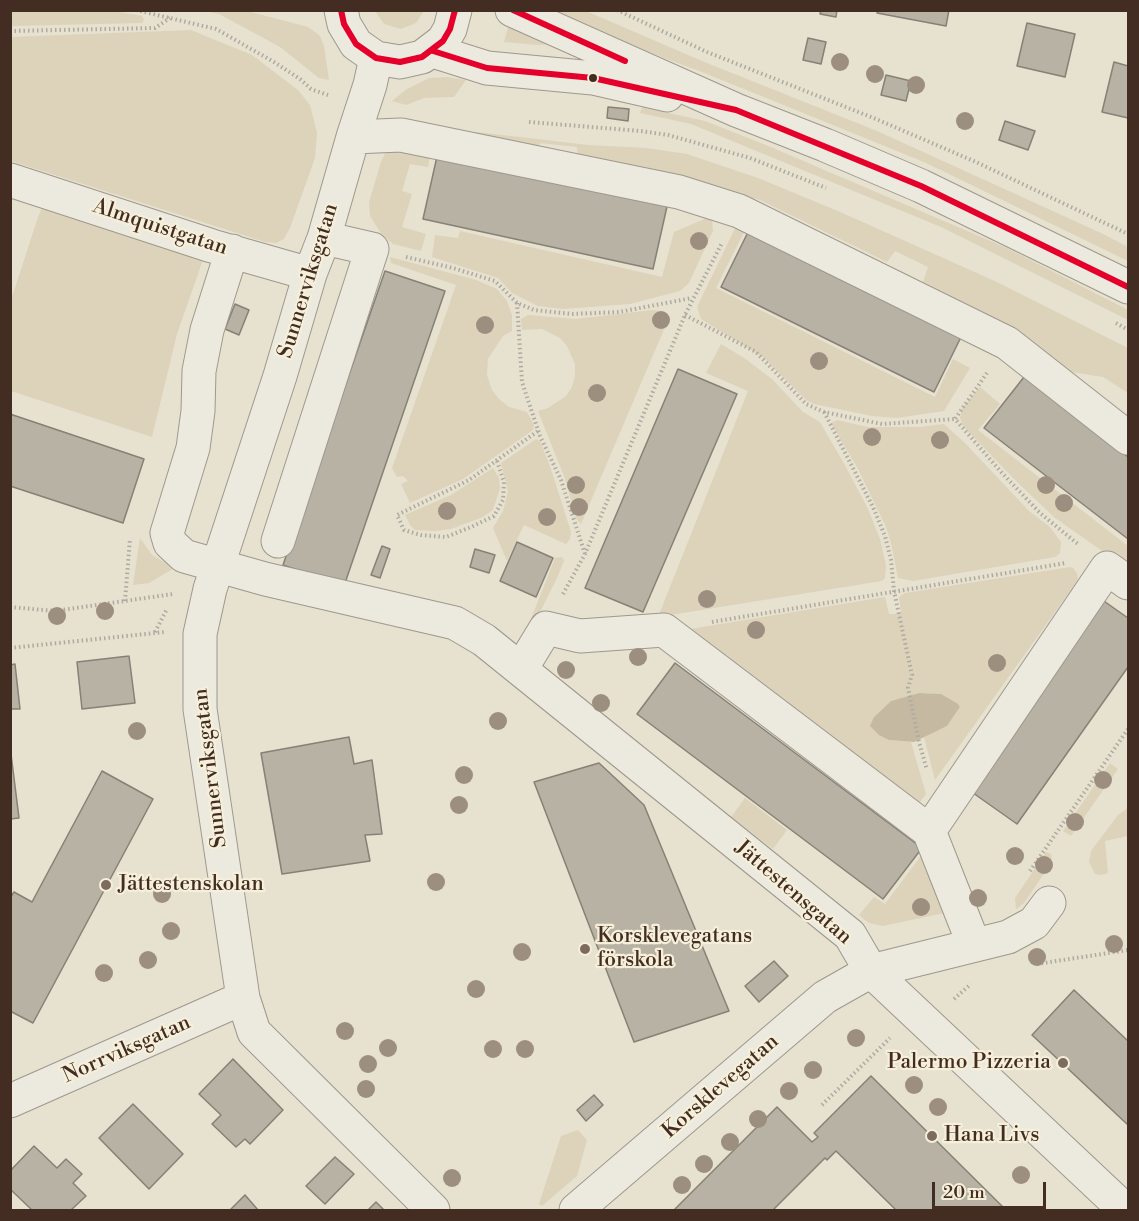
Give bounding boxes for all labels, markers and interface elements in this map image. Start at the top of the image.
unlabelled marker [587,72,599,84]
street label: Almquistgatan [89,194,231,262]
street label: Sunnerviksgatan [274,201,344,361]
street label: Sunnerviksgatan [189,687,233,849]
street label: Jättestensgatan [730,836,856,950]
place label: Jättestenskolan [118,872,264,898]
marker: Jättestenskolan [99,878,113,892]
place label: Korsklevegatans förskola [597,924,752,974]
marker: Korsklevegatans förskola [578,942,592,956]
street label: Norrviksgatan [59,1011,195,1089]
street label: Korsklevegatan [658,1030,784,1144]
place label: Palermo Pizzeria [887,1050,1051,1076]
marker: Palermo Pizzeria [1056,1056,1070,1070]
place label: Hana Livs [944,1123,1039,1149]
marker: Hana Livs [925,1129,939,1143]
scale bar [935,1170,1049,1208]
text: 20 m [943,1181,985,1204]

